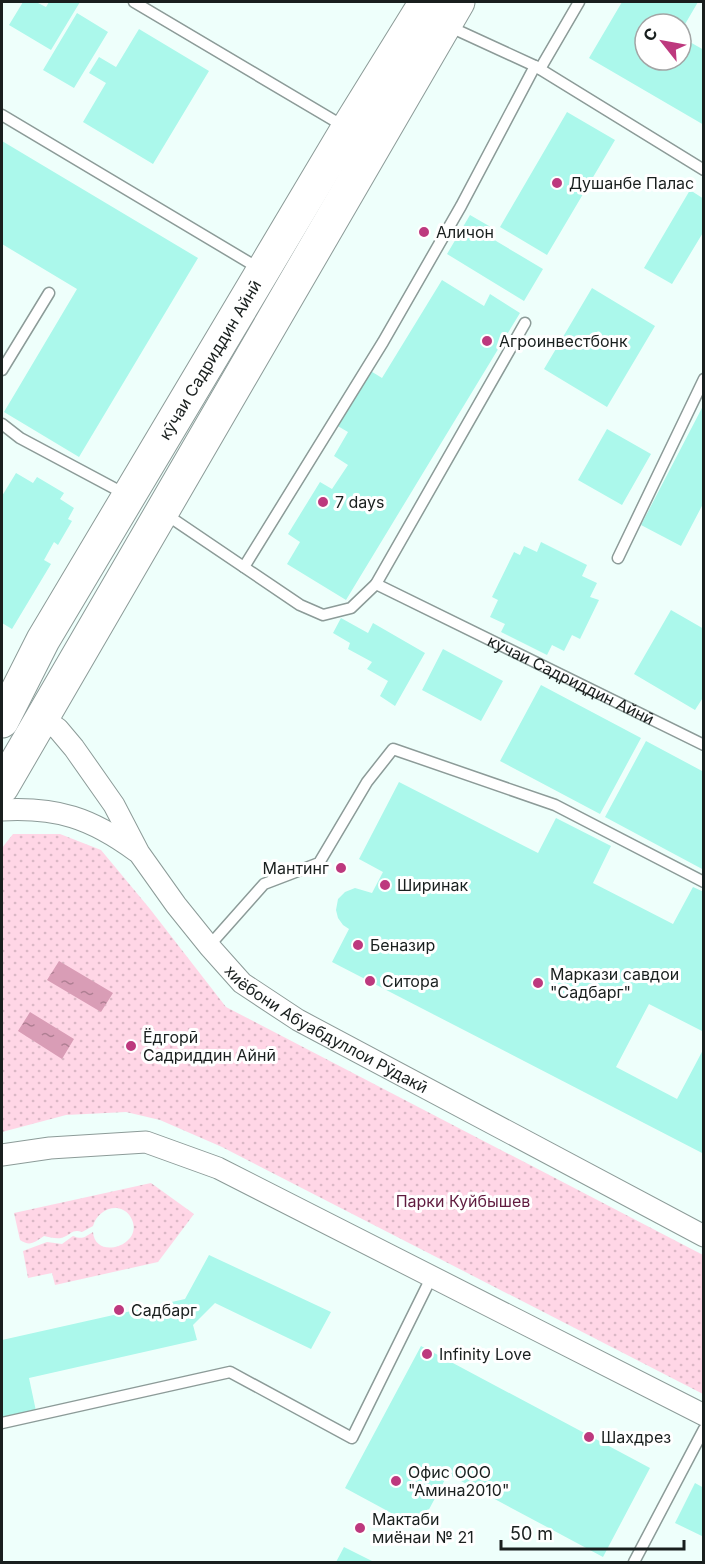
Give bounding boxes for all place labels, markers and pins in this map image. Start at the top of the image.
place label: Душанбе Палас [569,173,694,193]
marker: Душанбе Палас [550,176,564,190]
place label: Аличон [436,222,494,242]
marker: Аличон [417,225,431,239]
place label: Агроинвестбонк [499,331,628,351]
marker: Агроинвестбонк [480,334,494,348]
place label: 7 days [335,492,385,512]
marker: 7 days [316,495,330,509]
place label: Мантинг [263,858,329,878]
marker: Мантинг [334,861,348,875]
place label: Ширинак [397,875,468,895]
marker: Ширинак [378,878,392,892]
place label: Беназир [370,935,435,955]
marker: Беназир [351,938,365,952]
place label: Маркази савдои "Садбарг" [550,964,679,1002]
place label: Ситора [382,971,439,991]
marker: Ситора [363,974,377,988]
marker: Маркази савдои "Садбарг" [531,976,545,990]
place label: Ёдгорӣ Садриддин Айнӣ [143,1027,276,1065]
marker: Ёдгорӣ Садриддин Айнӣ [124,1039,138,1053]
place label: Садбарг [131,1300,197,1320]
marker: Садбарг [112,1303,126,1317]
place label: Infinity Love [439,1344,531,1364]
marker: Infinity Love [420,1347,434,1361]
place label: Шахдрез [601,1427,671,1447]
marker: Шахдрез [582,1430,596,1444]
place label: Офис ООО "Амина2010" [408,1462,509,1500]
marker: Офис ООО "Амина2010" [389,1474,403,1488]
place label: Мактаби миёнаи № 21 [372,1509,474,1547]
marker: Мактаби миёнаи № 21 [353,1521,367,1535]

